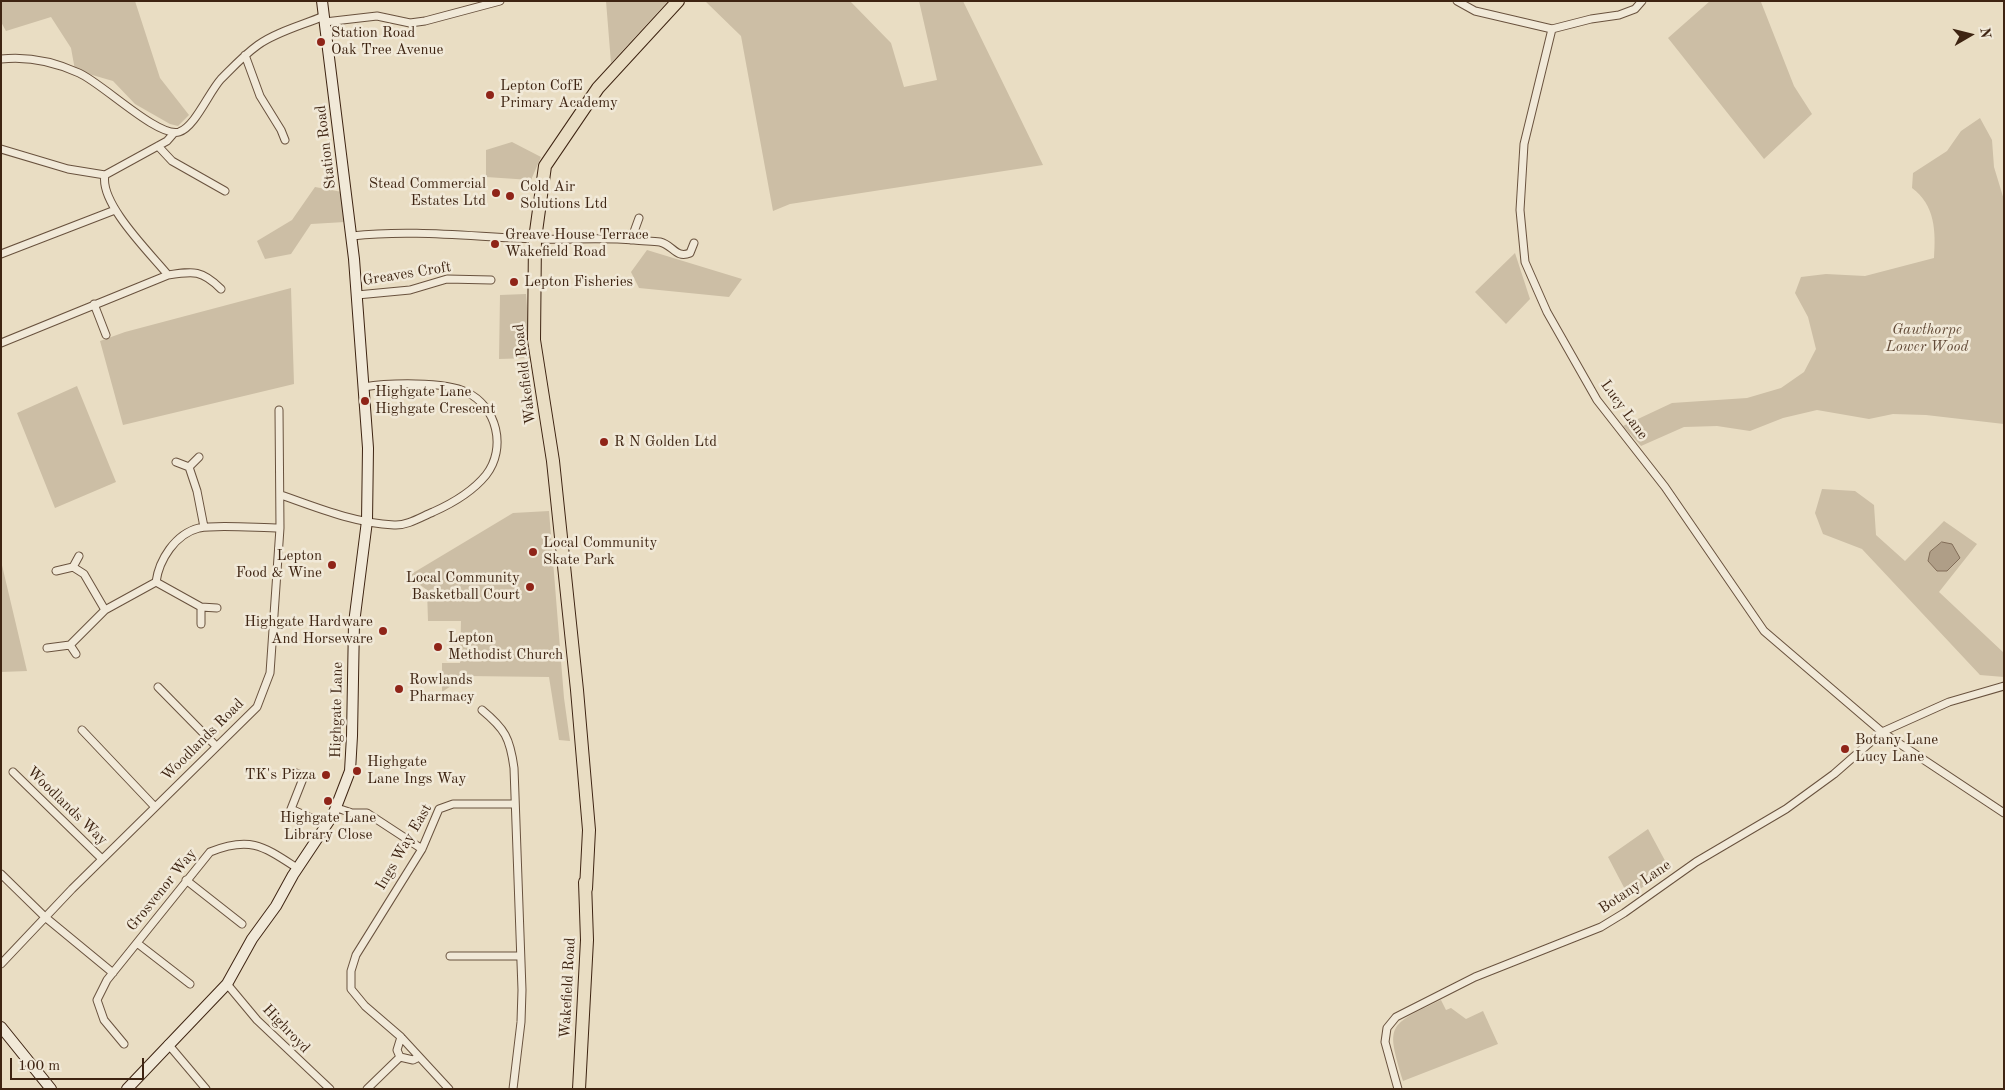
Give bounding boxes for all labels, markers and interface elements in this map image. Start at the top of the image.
north arrow [1945,10,1995,60]
place label: Station Road Oak Tree Avenue [331,24,443,59]
text: N [1977,27,1993,39]
marker: Station Road Oak Tree Avenue [315,36,327,48]
place label: Lepton CofE Primary Academy [500,77,618,112]
marker: Lepton CofE Primary Academy [484,89,496,101]
street label: Station Road [312,104,340,190]
place label: Stead Commercial Estates Ltd [369,175,486,210]
place label: Cold Air Solutions Ltd [520,178,607,213]
marker: Stead Commercial Estates Ltd [490,187,502,199]
marker: Cold Air Solutions Ltd [504,190,516,202]
place label: Greave House Terrace Wakefield Road [505,226,649,261]
marker: Greave House Terrace Wakefield Road [489,238,501,250]
street label: Greaves Croft [361,258,453,290]
place label: Lepton Fisheries [524,273,633,291]
marker: Lepton Fisheries [508,276,520,288]
park label: Gawthorpe Lower Wood [1886,321,1968,356]
street label: Wakefield Road [510,323,540,425]
street label: Lucy Lane [1596,377,1652,443]
place label: Highgate Lane Highgate Crescent [375,383,495,418]
marker: Highgate Lane Highgate Crescent [359,395,371,407]
place label: R N Golden Ltd [614,433,717,451]
marker: R N Golden Ltd [598,436,610,448]
place label: Local Community Skate Park [543,534,657,569]
marker: Local Community Skate Park [527,546,539,558]
place label: Lepton Food & Wine [236,547,322,582]
marker: Lepton Food & Wine [326,559,338,571]
place label: Local Community Basketball Court [406,569,520,604]
marker: Local Community Basketball Court [524,581,536,593]
place label: Highgate Hardware And Horseware [244,613,373,648]
marker: Highgate Hardware And Horseware [377,625,389,637]
place label: Lepton Methodist Church [448,629,563,664]
marker: Lepton Methodist Church [432,641,444,653]
street label: Highgate Lane [327,662,347,758]
place label: Rowlands Pharmacy [409,671,475,706]
marker: Rowlands Pharmacy [393,683,405,695]
street label: Woodlands Road [158,695,248,785]
place label: Botany Lane Lucy Lane [1855,731,1938,766]
marker: Botany Lane Lucy Lane [1839,743,1851,755]
place label: Highgate Lane Ings Way [367,753,466,788]
street label: Woodlands Way [23,763,111,849]
marker: Highgate Lane Ings Way [351,765,363,777]
place label: TK's Pizza [245,766,316,784]
marker: TK's Pizza [320,769,332,781]
marker: Highgate Lane Library Close [322,795,334,807]
street label: Ings Way East [372,801,436,893]
place label: Highgate Lane Library Close [280,809,376,844]
street label: Grosvenor Way [123,845,201,935]
street label: Botany Lane [1595,856,1675,918]
street label: Wakefield Road [556,937,580,1039]
street label: Highroyd [258,1001,314,1057]
scale bar [12,1048,146,1080]
text: 100 m [18,1059,60,1074]

